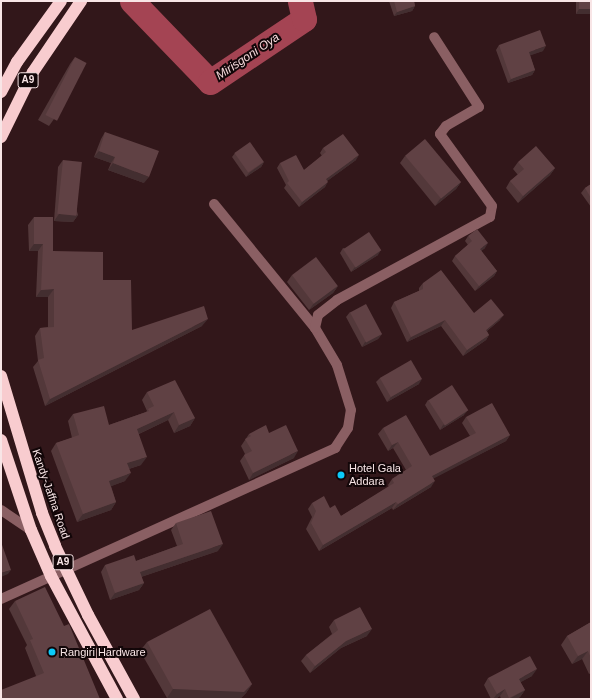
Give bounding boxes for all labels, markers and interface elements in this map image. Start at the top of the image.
water label: Mirisgoni Oya [214,31,282,83]
road number: A9 [17,72,39,88]
street label: Kandy-Jaffna Road [29,447,73,541]
place label: Hotel Gala Addara [349,462,401,488]
marker: Hotel Gala Addara [336,470,346,480]
road number: A9 [52,554,74,570]
place label: Rangiri Hardware [60,645,146,659]
marker: Rangiri Hardware [47,647,57,657]

